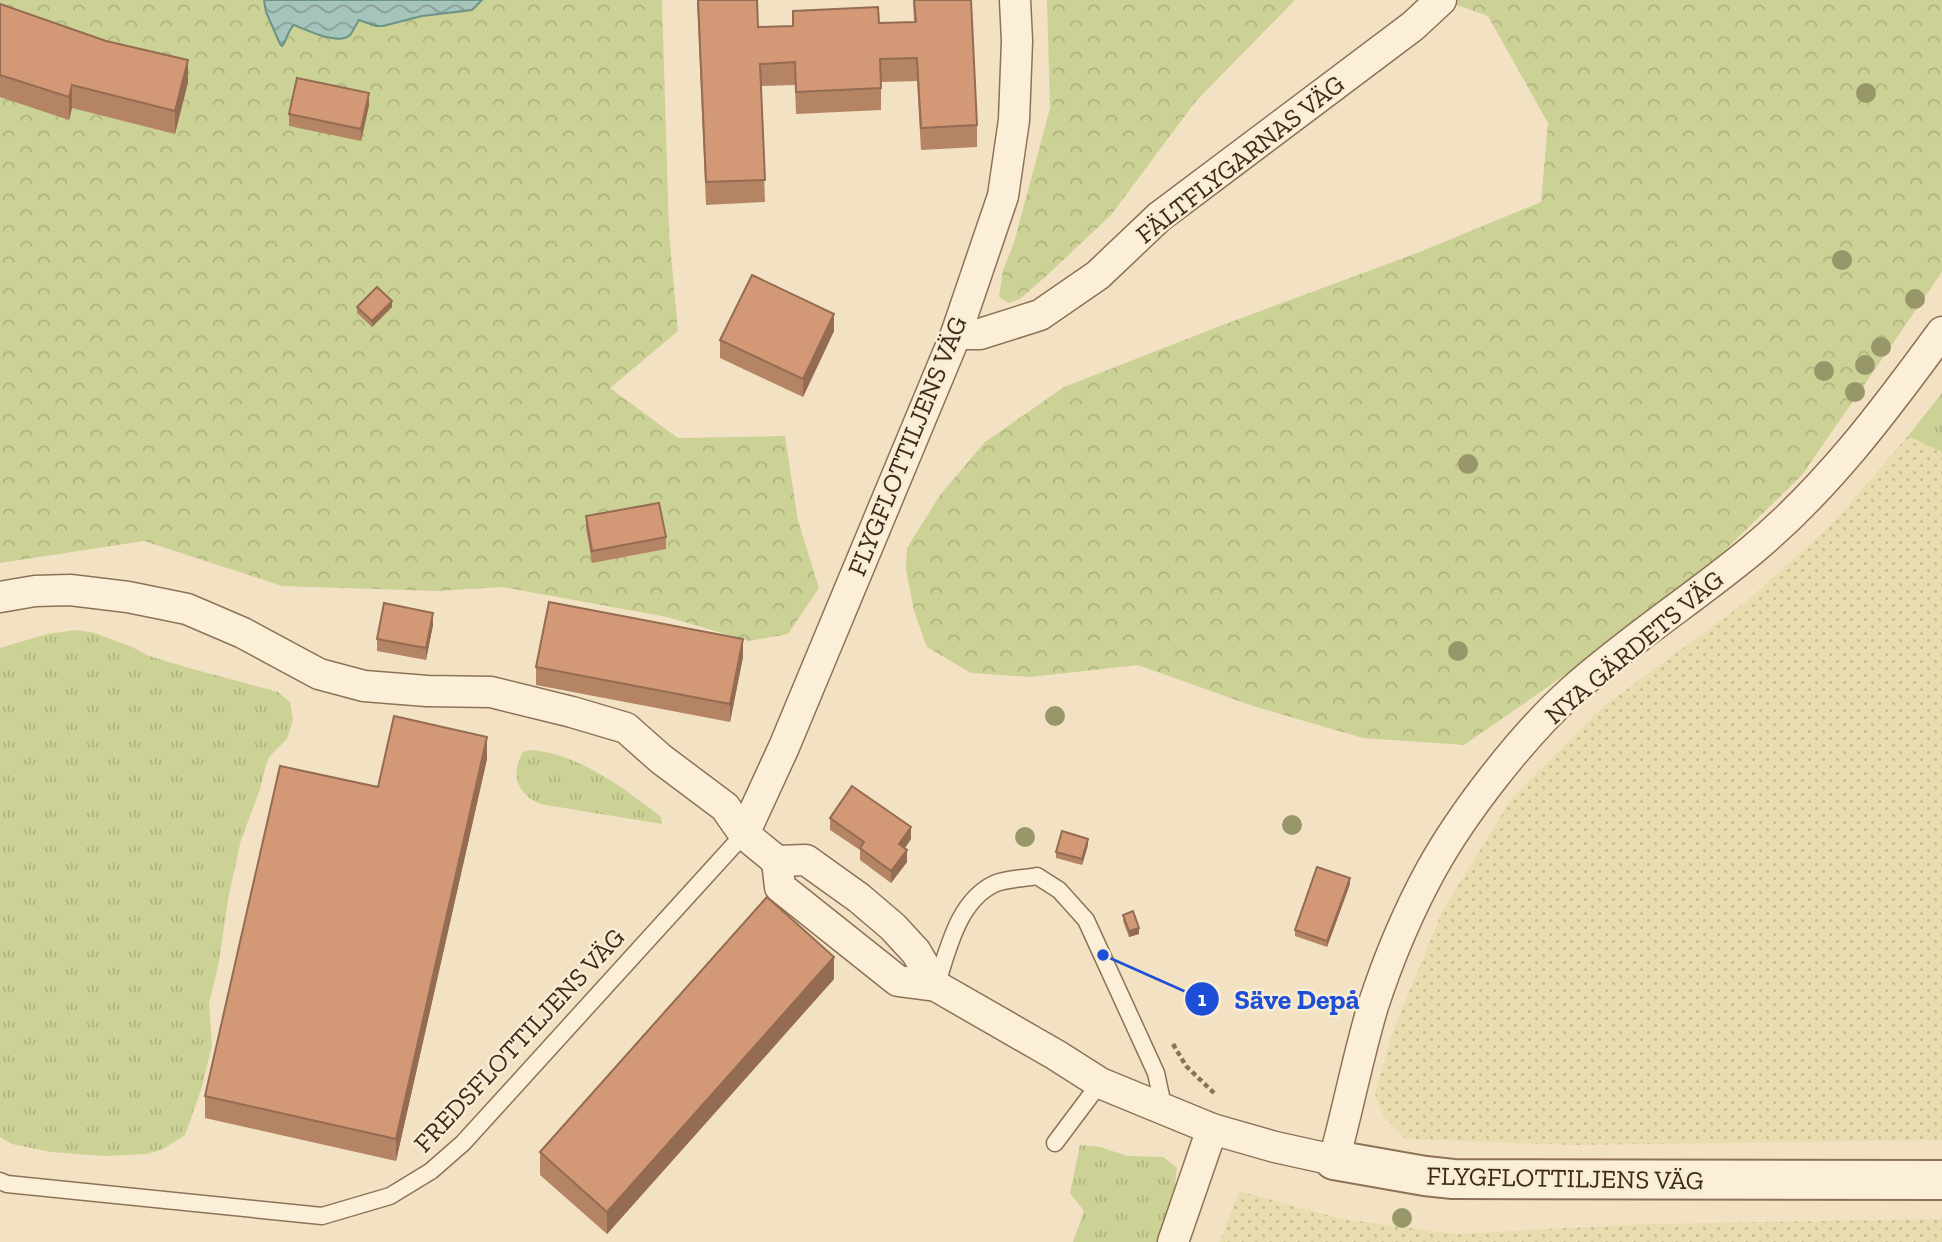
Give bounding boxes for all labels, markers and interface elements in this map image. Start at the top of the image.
street label: FÄLTFLYGARNAS VÄG [1129,68,1351,250]
street label: FLYGFLOTTILJENS VÄG [840,312,974,580]
street label: NYA GÄRDETS VÄG [1538,563,1730,731]
street label: FREDSFLOTTILJENS VÄG [407,921,631,1159]
callout: Säve Depå [1185,975,1373,1024]
text: Säve Depå [1234,983,1360,1016]
text: 1 [1198,986,1207,1011]
street label: FLYGFLOTTILJENS VÄG [1426,1160,1704,1196]

